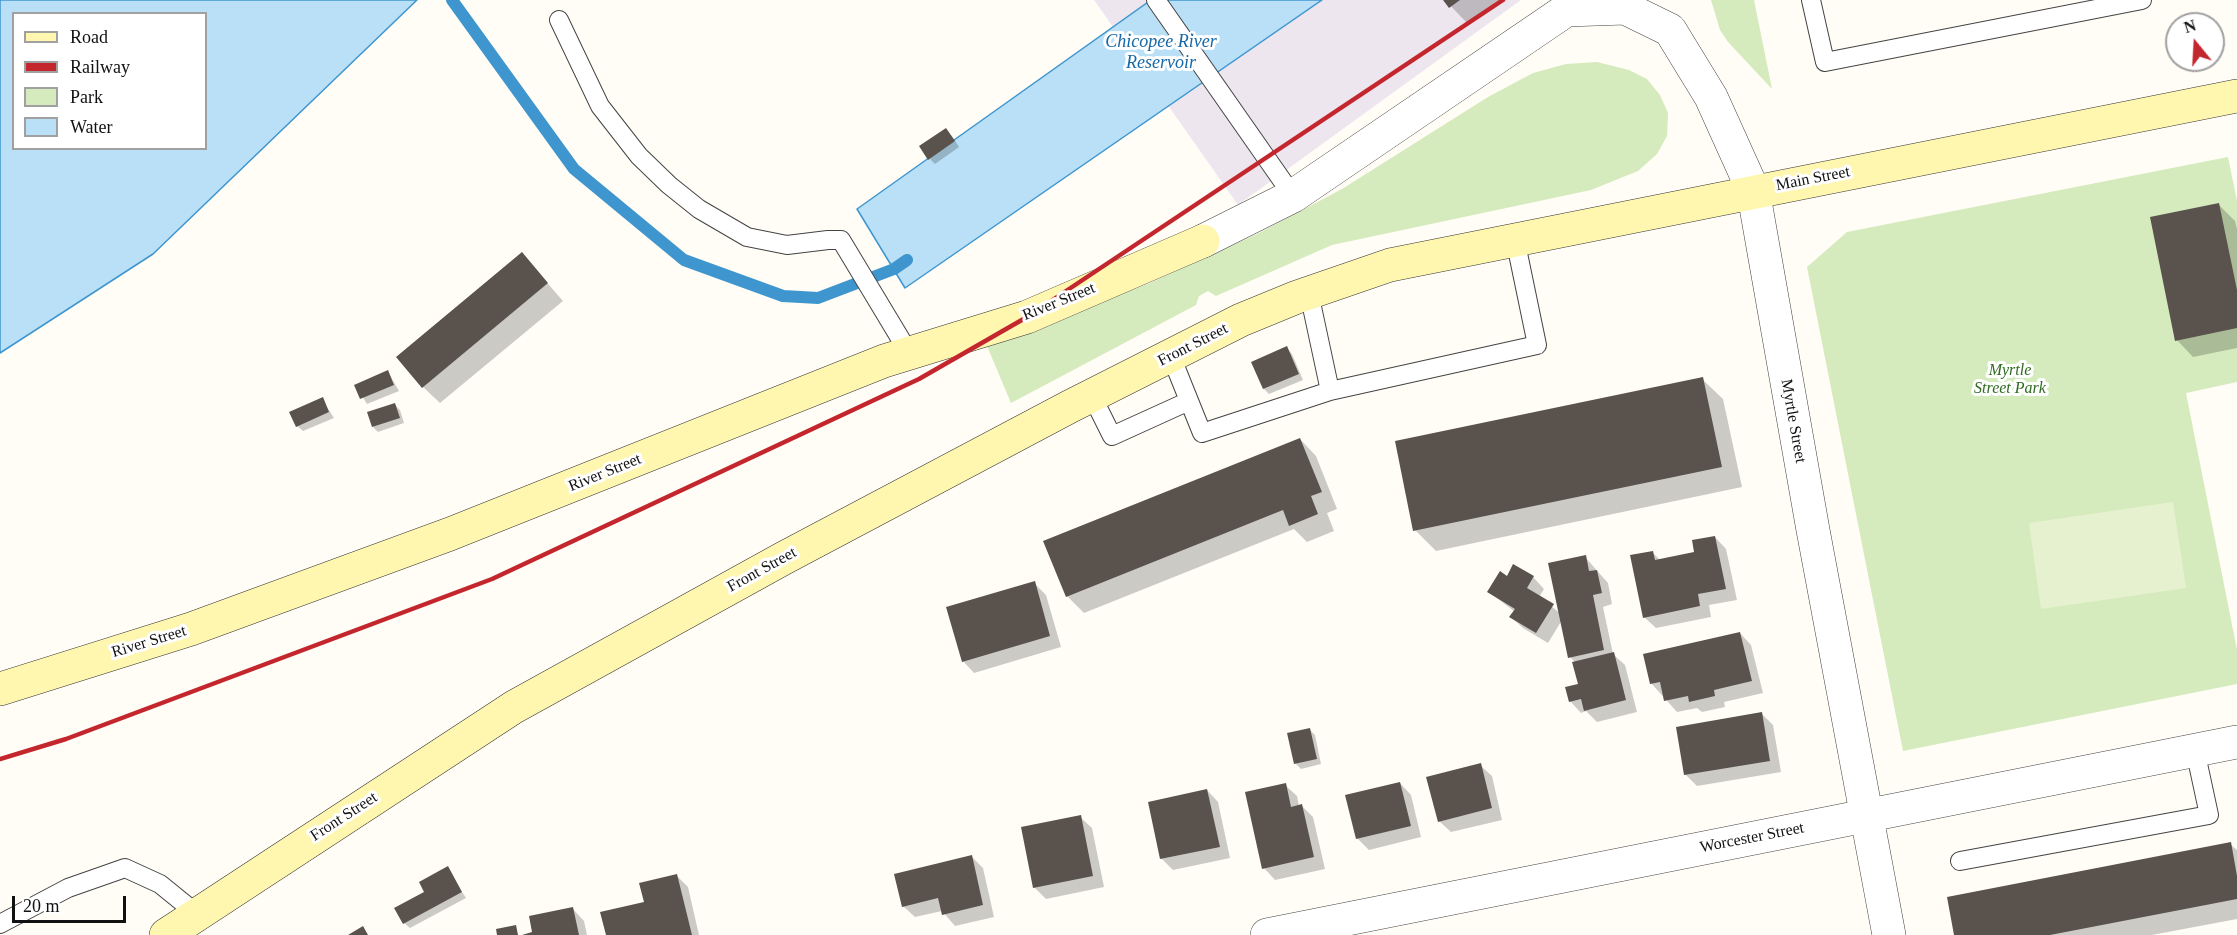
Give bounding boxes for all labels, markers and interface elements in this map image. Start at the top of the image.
legend [12,12,207,150]
north arrow [2165,12,2225,72]
text: N [2182,16,2198,36]
text: Road [70,27,108,47]
water label: Chicopee River Reservoir [1105,31,1217,74]
text: Railway [70,57,130,77]
text: Park [70,87,103,107]
text: Water [70,117,113,137]
street label: Main Street [1774,162,1852,196]
street label: River Street [1020,279,1098,325]
street label: Front Street [1155,319,1231,371]
park label: Myrtle Street Park [1974,361,2046,399]
street label: Myrtle Street [1776,378,1810,464]
street label: River Street [566,450,644,496]
street label: Front Street [724,543,800,597]
street label: River Street [109,622,189,662]
street label: Front Street [307,788,381,846]
street label: Worcester Street [1698,818,1806,858]
scale bar [15,884,129,922]
text: 20 m [23,896,60,916]

